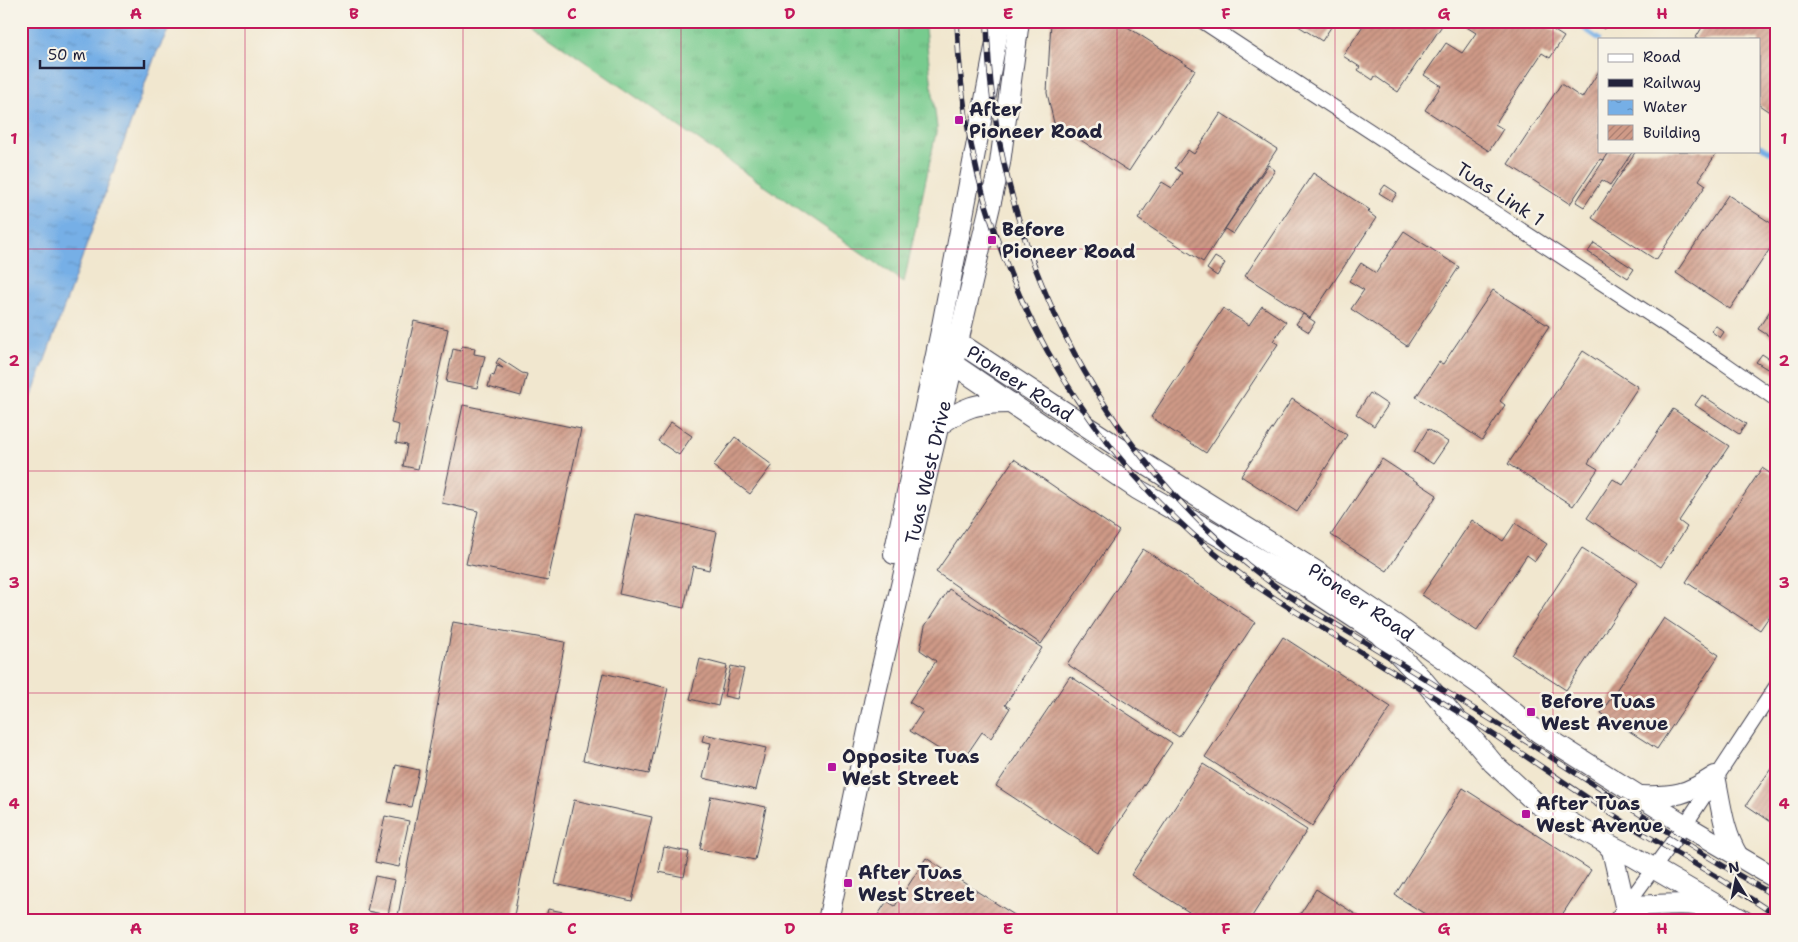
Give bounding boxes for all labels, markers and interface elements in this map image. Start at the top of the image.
text: A [130,3,142,24]
text: B [349,3,359,24]
text: C [567,3,577,24]
text: D [784,3,796,24]
text: E [1003,3,1013,24]
text: F [1221,3,1231,24]
text: G [1438,3,1451,24]
text: H [1656,3,1668,24]
scale bar [40,38,144,70]
legend [1598,38,1760,152]
text: 50 m [48,45,86,65]
text: Road [1643,47,1681,67]
text: Railway [1643,73,1701,93]
place label: After Pioneer Road [969,97,1103,144]
text: Water [1643,97,1687,117]
marker: After Pioneer Road [953,114,965,126]
text: Building [1643,123,1700,143]
text: 1 [10,128,18,149]
text: 1 [1780,128,1788,149]
street label: Tuas Link 1 [1451,156,1549,232]
place label: Before Pioneer Road [1002,217,1136,264]
marker: Before Pioneer Road [986,234,998,246]
street label: Pioneer Road [962,339,1079,427]
text: 2 [8,350,20,371]
text: 2 [1778,350,1790,371]
street label: Tuas West Drive [899,398,957,546]
street label: Pioneer Road [1303,557,1419,647]
text: 3 [8,572,20,593]
text: 3 [1778,572,1790,593]
place label: Before Tuas West Avenue [1541,689,1669,736]
marker: Before Tuas West Avenue [1525,706,1537,718]
place label: Opposite Tuas West Street [842,744,980,791]
marker: Opposite Tuas West Street [826,761,838,773]
place label: After Tuas West Avenue [1536,791,1664,838]
text: 4 [8,793,20,814]
text: 4 [1778,793,1790,814]
marker: After Tuas West Avenue [1520,808,1532,820]
north arrow [1710,854,1760,904]
text: N [1727,857,1741,877]
place label: After Tuas West Street [858,860,975,907]
marker: After Tuas West Street [842,877,854,889]
text: A [130,918,142,939]
text: B [349,918,359,939]
text: C [567,918,577,939]
text: D [784,918,796,939]
text: E [1003,918,1013,939]
text: F [1221,918,1231,939]
text: G [1438,918,1451,939]
text: H [1656,918,1668,939]

